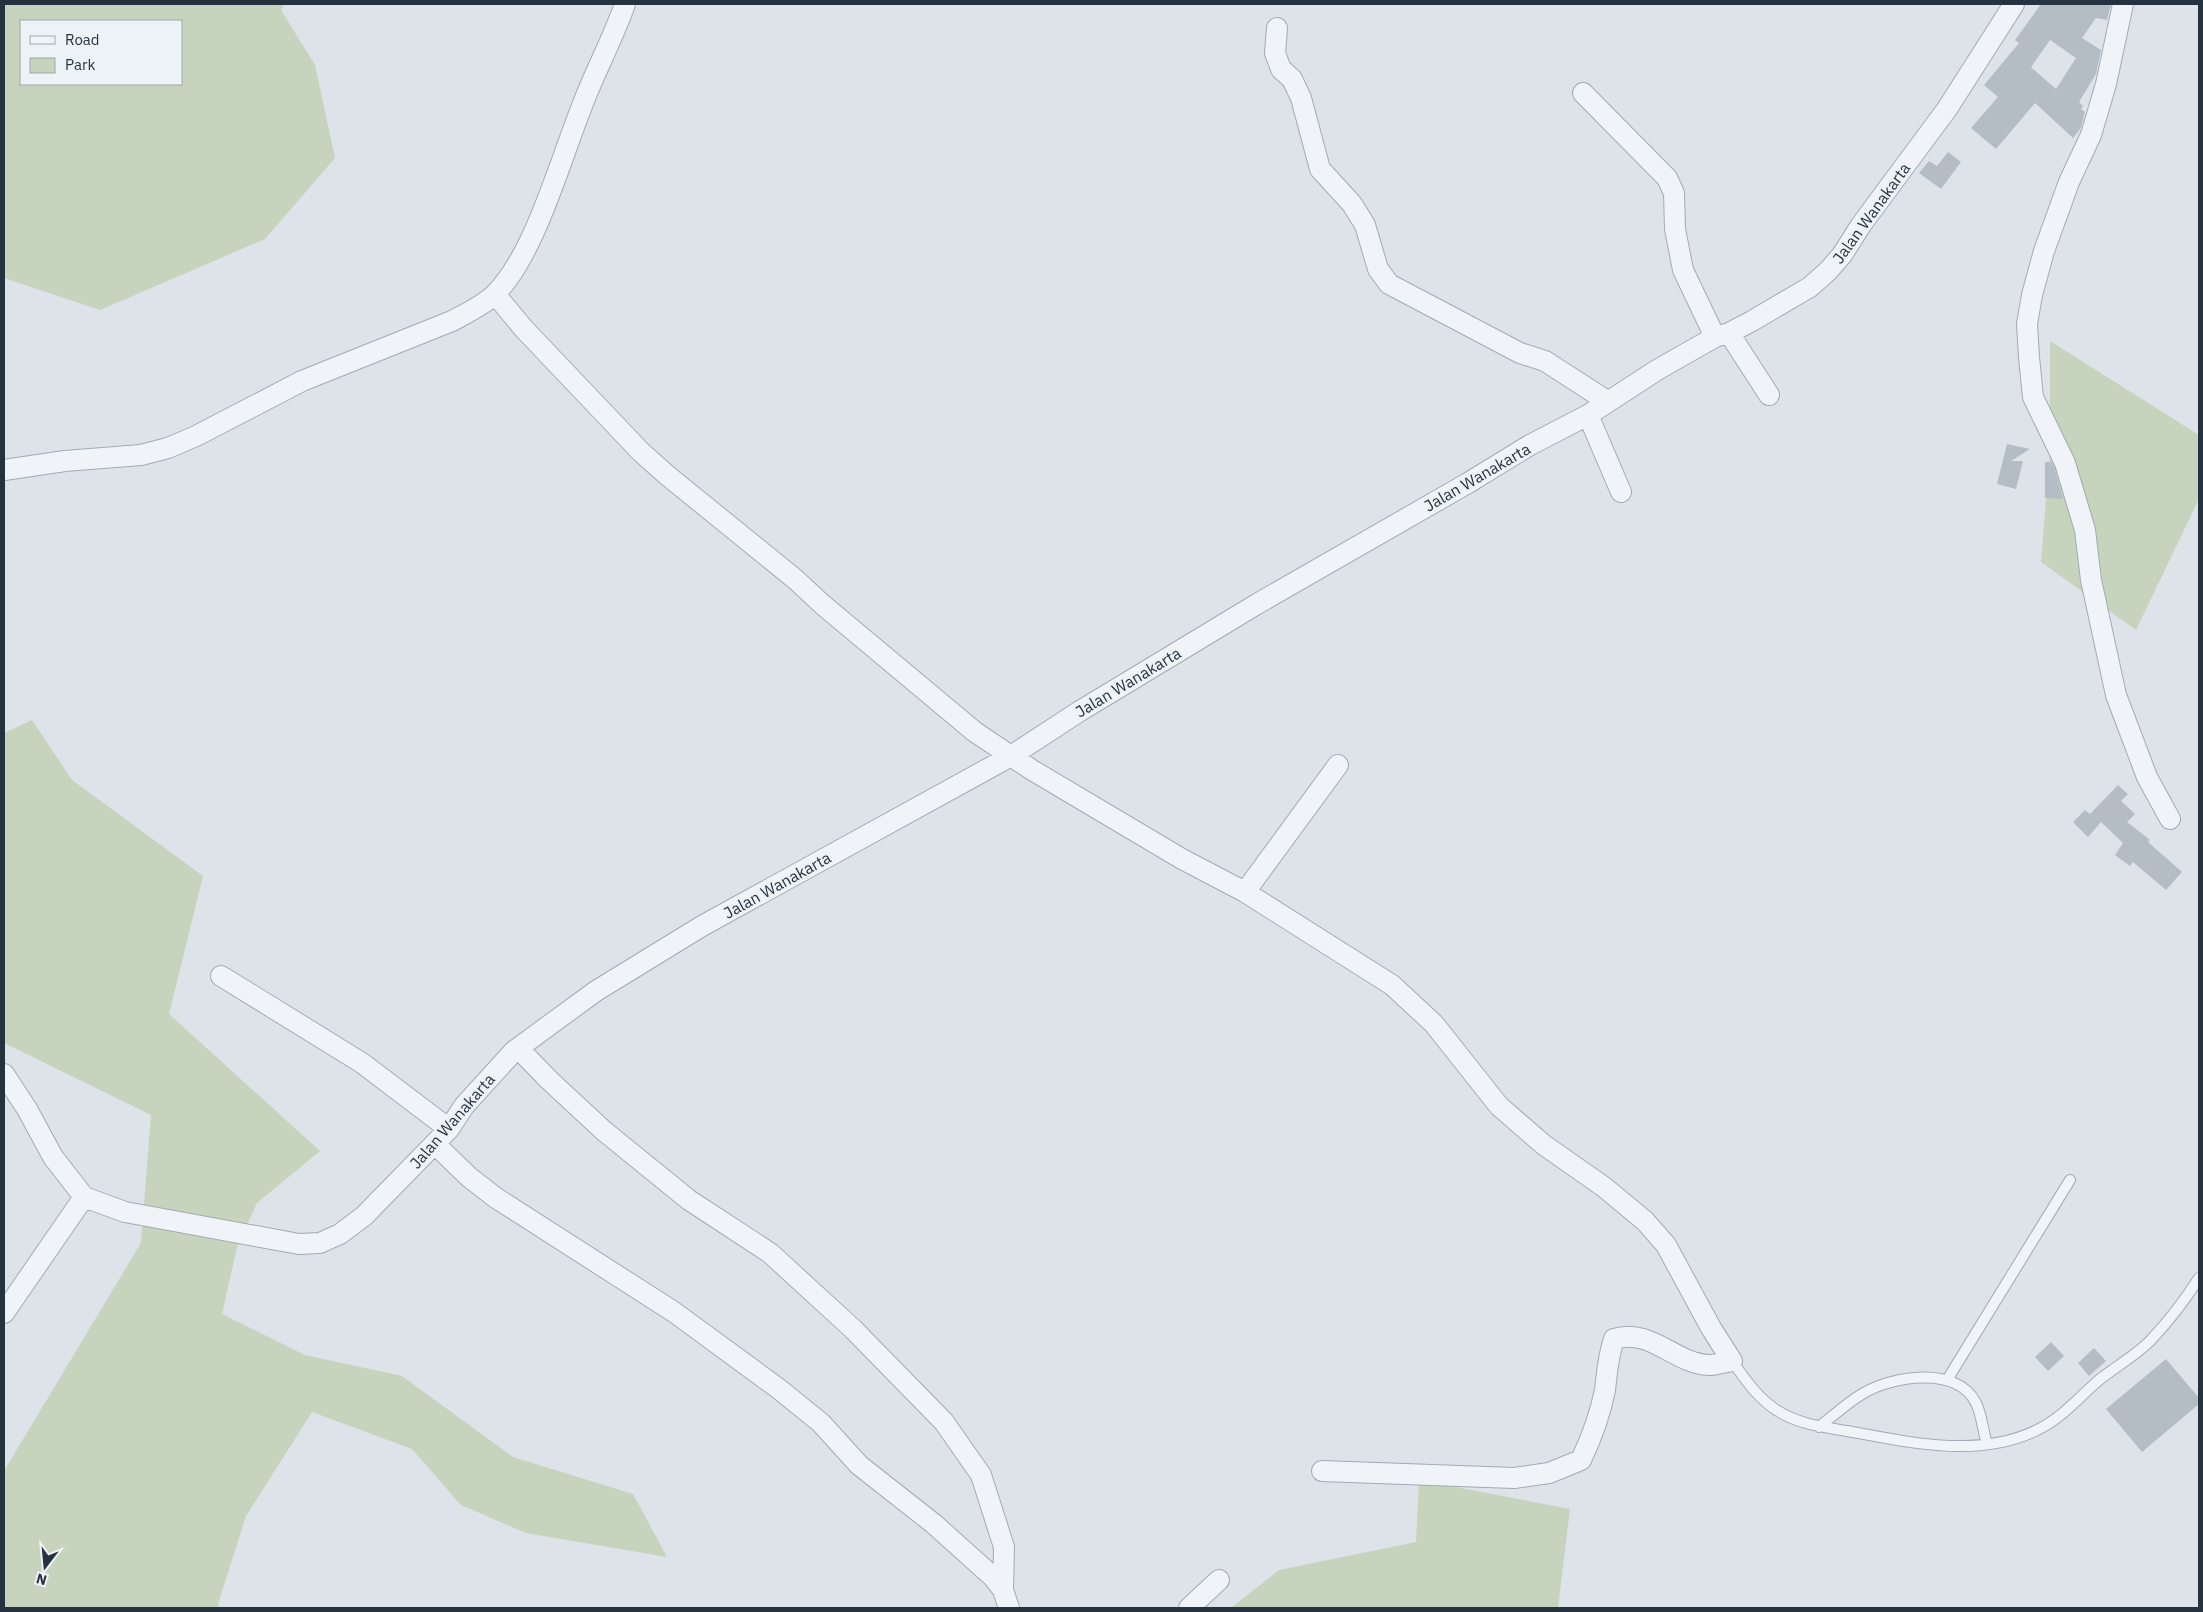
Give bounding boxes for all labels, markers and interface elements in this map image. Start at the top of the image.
legend [20,20,182,85]
text: Road [65,30,100,49]
text: Park [65,55,95,74]
street label: Jalan Wanakarta [1828,158,1915,267]
street label: Jalan Wanakarta [1420,438,1534,516]
street label: Jalan Wanakarta [1072,642,1185,721]
street label: Jalan Wanakarta [720,847,835,923]
street label: Jalan Wanakarta [405,1069,499,1173]
north arrow [20,1542,70,1592]
text: N [34,1569,49,1590]

